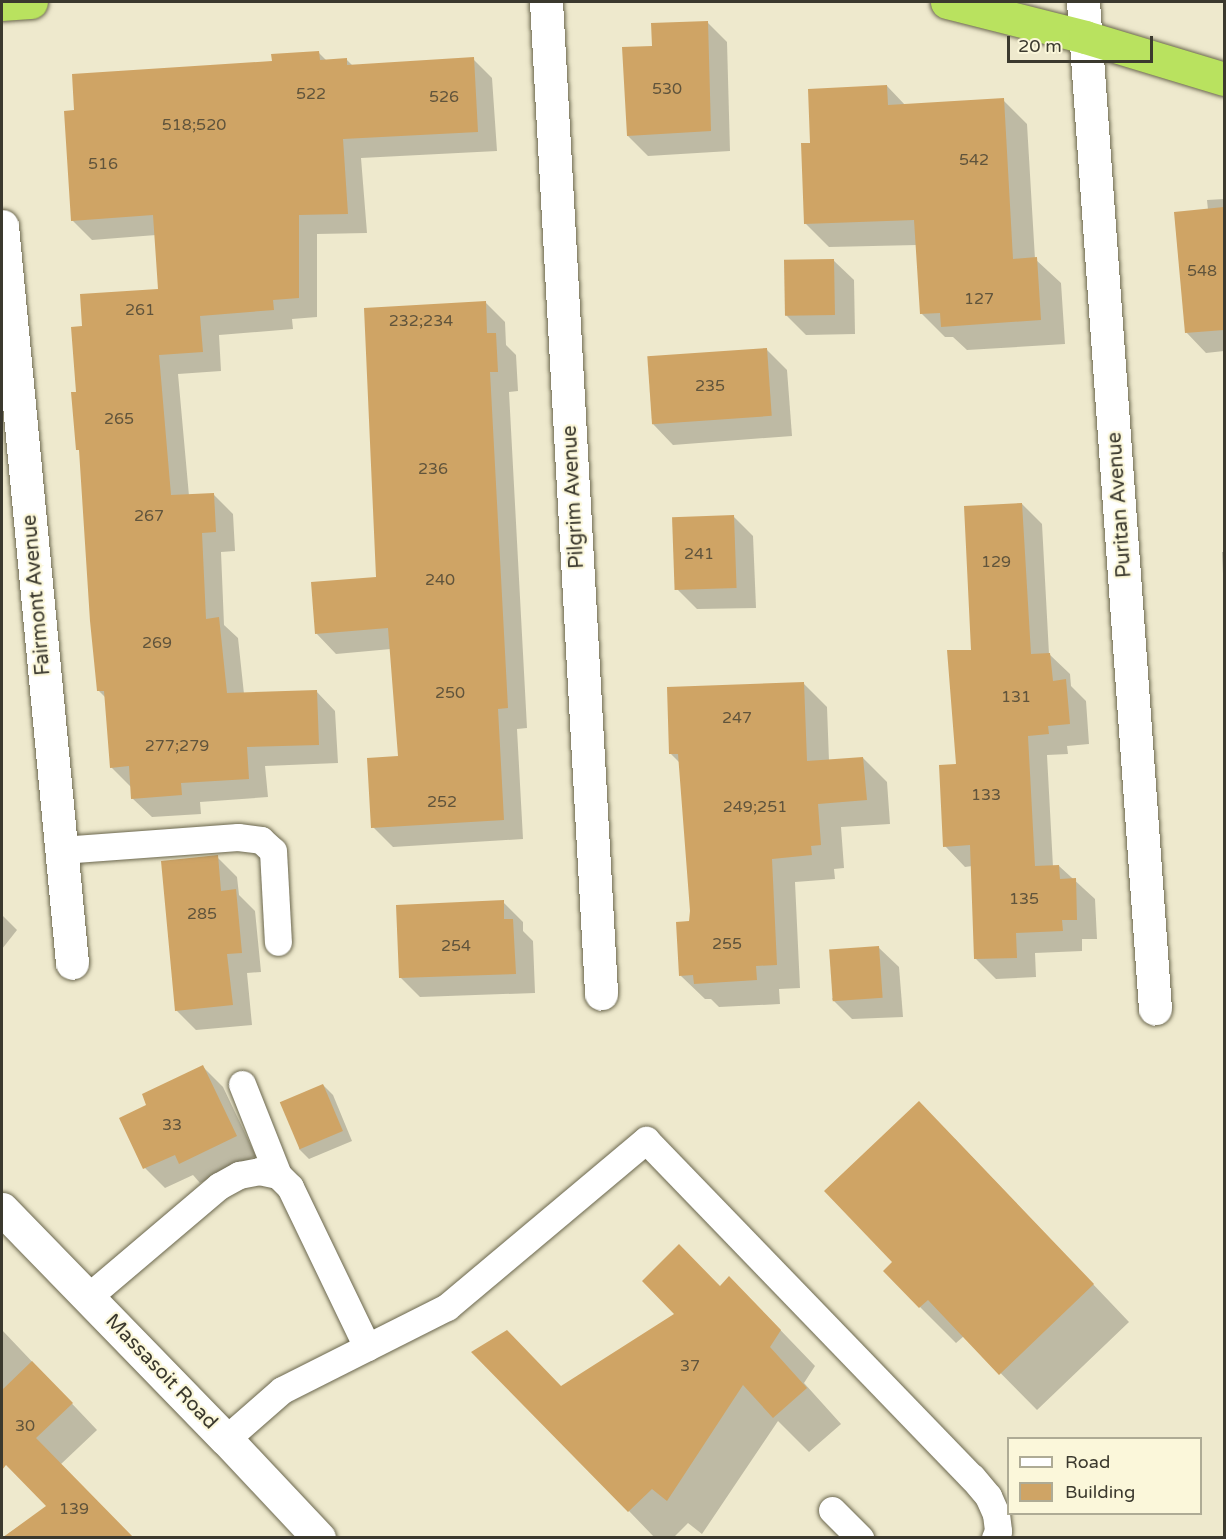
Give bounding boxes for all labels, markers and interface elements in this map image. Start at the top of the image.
scale bar [1010,24,1156,62]
text: 20 m [1018,35,1062,57]
house number: 530 [652,79,682,99]
house number: 522 [296,84,326,104]
house number: 526 [429,87,459,107]
house number: 518;520 [162,115,226,135]
house number: 542 [959,150,989,170]
house number: 516 [88,154,118,174]
house number: 548 [1187,261,1217,281]
house number: 127 [964,289,994,309]
house number: 261 [125,300,155,320]
house number: 232;234 [389,311,453,331]
house number: 235 [695,376,725,396]
house number: 265 [104,409,134,429]
street label: Pilgrim Avenue [558,425,590,569]
street label: Puritan Avenue [1103,431,1137,579]
house number: 236 [418,459,448,479]
house number: 267 [134,506,164,526]
street label: Fairmont Avenue [18,514,56,676]
house number: 241 [684,544,714,564]
house number: 129 [981,552,1011,572]
house number: 240 [425,570,455,590]
house number: 269 [142,633,172,653]
house number: 250 [435,683,465,703]
house number: 131 [1001,687,1031,707]
house number: 247 [722,708,752,728]
house number: 277;279 [145,736,209,756]
house number: 133 [971,785,1001,805]
house number: 252 [427,792,457,812]
house number: 249;251 [723,797,787,817]
house number: 135 [1009,889,1039,909]
house number: 285 [187,904,217,924]
house number: 255 [712,934,742,954]
house number: 254 [441,936,471,956]
house number: 33 [162,1115,182,1135]
street label: Massasoit Road [100,1309,222,1435]
house number: 37 [680,1356,700,1376]
house number: 30 [15,1416,35,1436]
legend [1007,1437,1202,1515]
text: Road [1065,1451,1110,1473]
text: Building [1065,1481,1135,1503]
house number: 139 [59,1499,89,1519]

